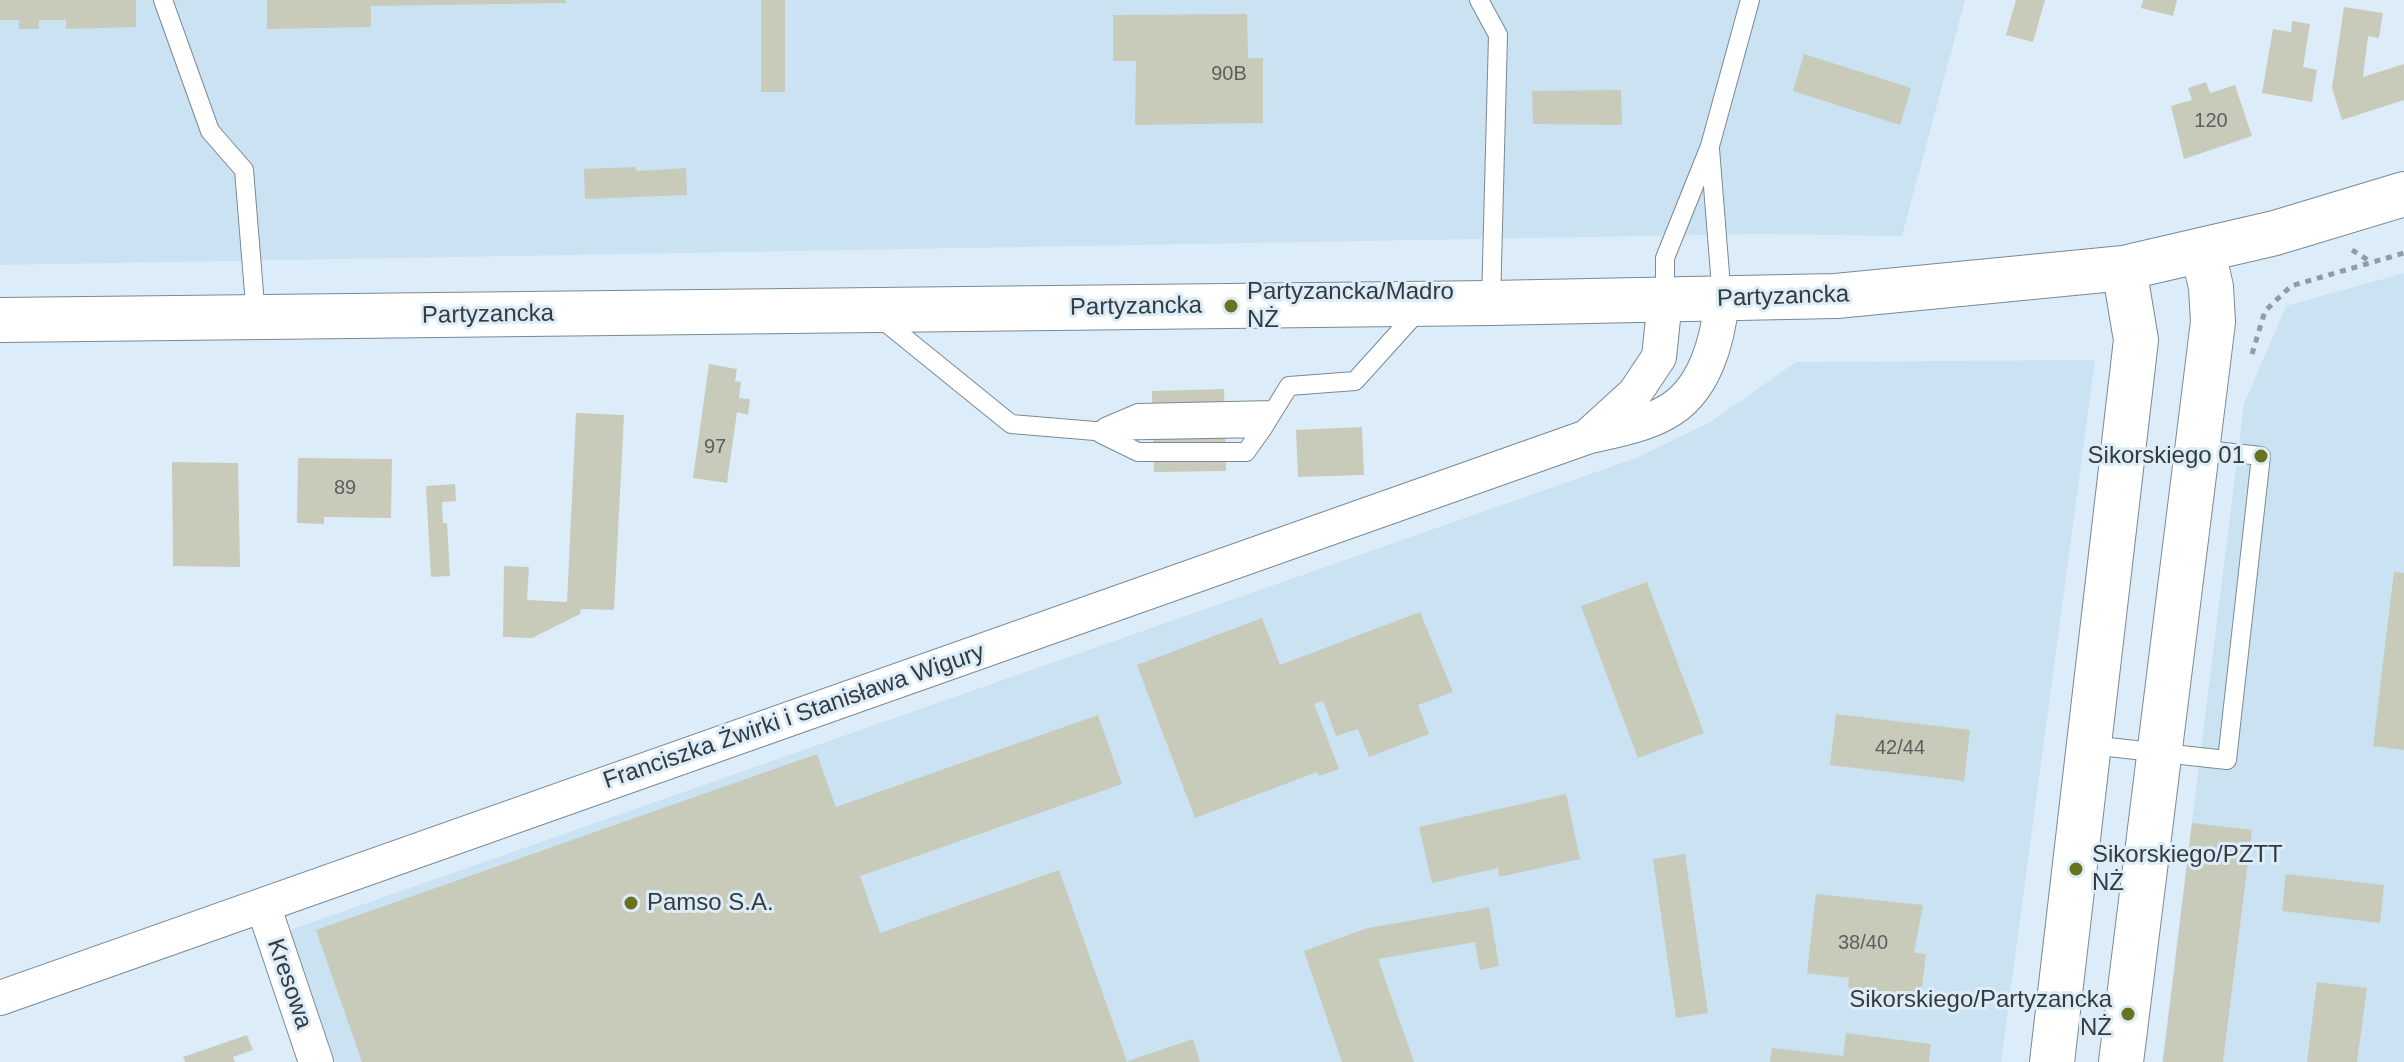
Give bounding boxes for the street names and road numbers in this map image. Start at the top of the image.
street label: Partyzancka [1717,280,1849,314]
street label: Partyzancka [1070,291,1202,323]
street label: Partyzancka [422,299,554,331]
street label: Franciszka Żwirki i Stanisława Wigury [600,638,988,796]
street label: Kresowa [260,935,318,1033]

